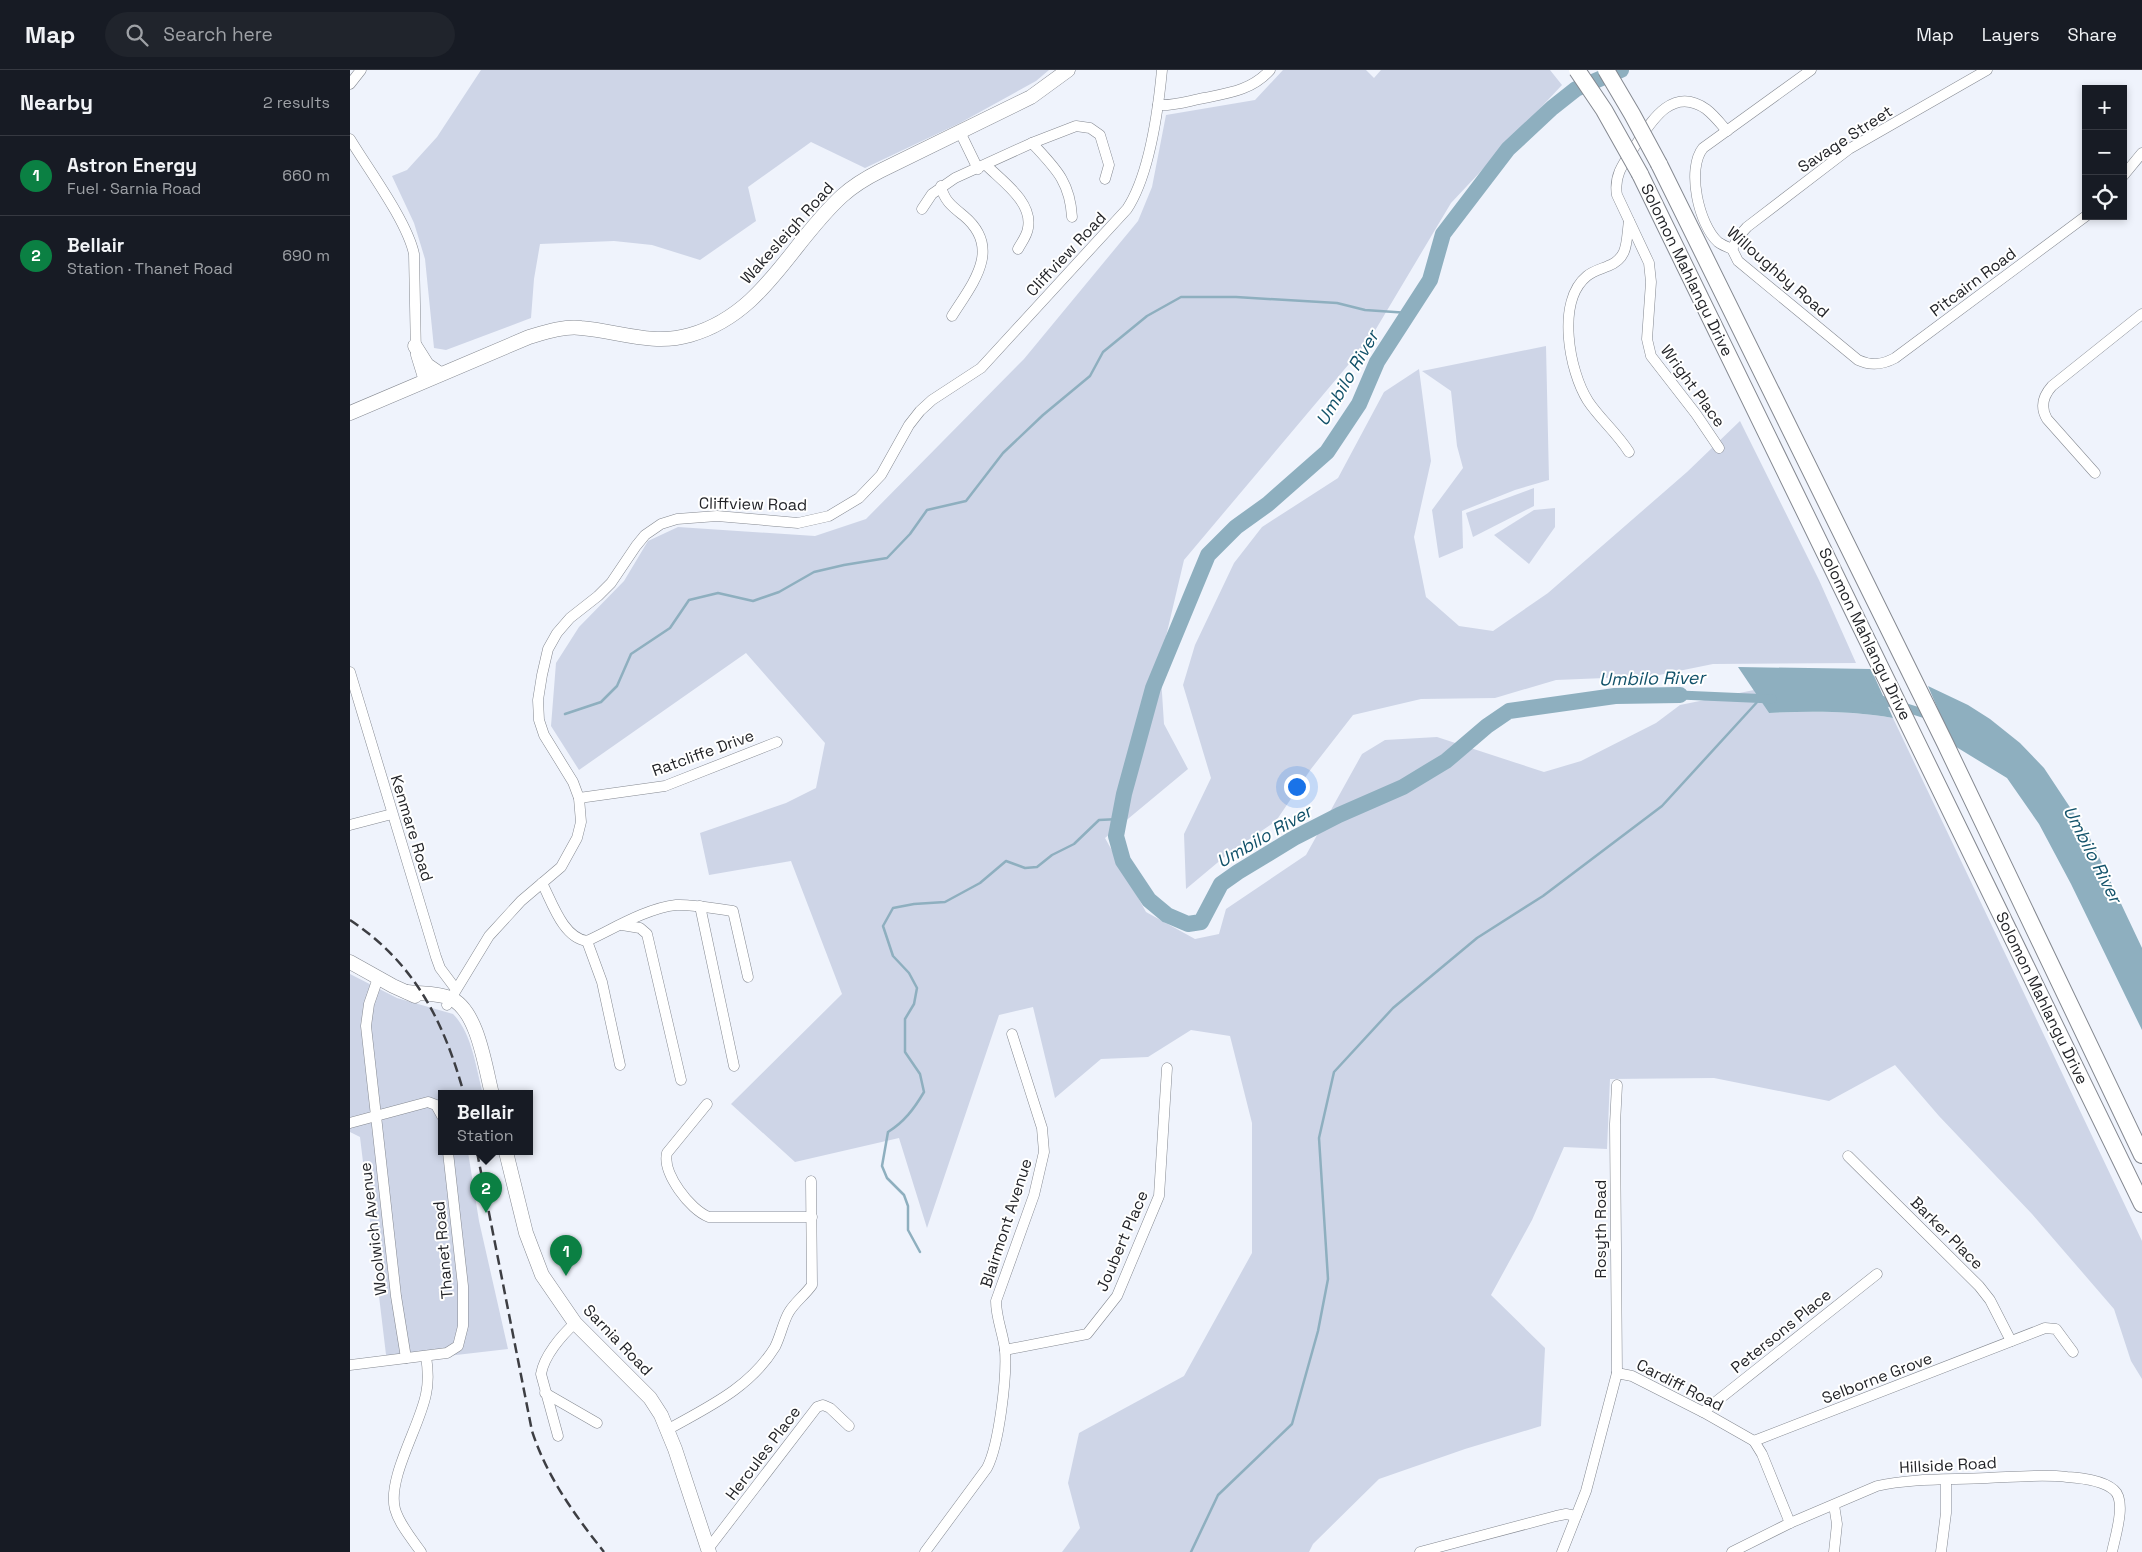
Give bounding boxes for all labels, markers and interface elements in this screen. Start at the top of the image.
search box [105,12,455,57]
text: Map [25,19,75,50]
icon: search [123,21,151,49]
text: Search here [163,22,273,47]
text: Map [1916,23,1954,46]
text: Layers [1982,23,2039,46]
text: Share [2067,23,2117,46]
map controls [2082,85,2127,220]
button: + [2082,85,2127,130]
text: Nearby [20,89,93,116]
text: 2 results [263,92,330,113]
street label: Savage Street [1794,101,1896,177]
button: − [2082,130,2127,175]
text: Astron Energy [67,153,197,178]
text: 1 [32,165,40,186]
text: 660 m [282,165,330,186]
button: locate [2082,175,2127,220]
text: Fuel · Sarnia Road [67,178,201,199]
street label: Wakesleigh Road [736,178,838,288]
street label: Solomon Mahlangu Drive [1636,180,1738,360]
street label: Cliffview Road [1021,207,1111,301]
street label: Willoughby Road [1722,222,1834,322]
text: Bellair [67,233,124,258]
street label: Pitcairn Road [1926,243,2020,321]
text: 2 [31,245,41,266]
text: 690 m [282,245,330,266]
text: Station · Thanet Road [67,258,233,279]
water label: Umbilo River [1310,324,1385,430]
street label: Wright Place [1656,341,1730,431]
street label: Cliffview Road [699,493,807,515]
street label: Solomon Mahlangu Drive [1814,544,1916,724]
water label: Umbilo River [1599,666,1707,690]
street label: Ratcliffe Drive [649,725,757,781]
street label: Kenmare Road [386,772,438,884]
your location [1284,774,1310,800]
water label: Umbilo River [1212,798,1318,873]
water label: Umbilo River [2059,801,2128,908]
street label: Solomon Mahlangu Drive [1991,908,2093,1088]
popup [438,1090,533,1155]
text: Bellair [457,1100,514,1125]
text: Station [457,1125,514,1146]
street label: Blairmont Avenue [975,1156,1037,1290]
street label: Woolwich Avenue [354,1161,392,1297]
pin: 2 [470,1172,502,1213]
street label: Rosyth Road [1590,1180,1611,1278]
street label: Joubert Place [1091,1187,1153,1295]
street label: Barker Place [1906,1192,1988,1274]
street label: Thanet Road [428,1200,458,1300]
pin: 1 [550,1235,582,1276]
street label: Petersons Place [1727,1284,1835,1378]
street label: Sarnia Road [579,1300,657,1380]
street label: Selborne Grove [1819,1347,1935,1409]
street label: Cardiff Road [1633,1354,1727,1416]
street label: Hercules Place [721,1402,805,1504]
street label: Hillside Road [1899,1452,1997,1478]

